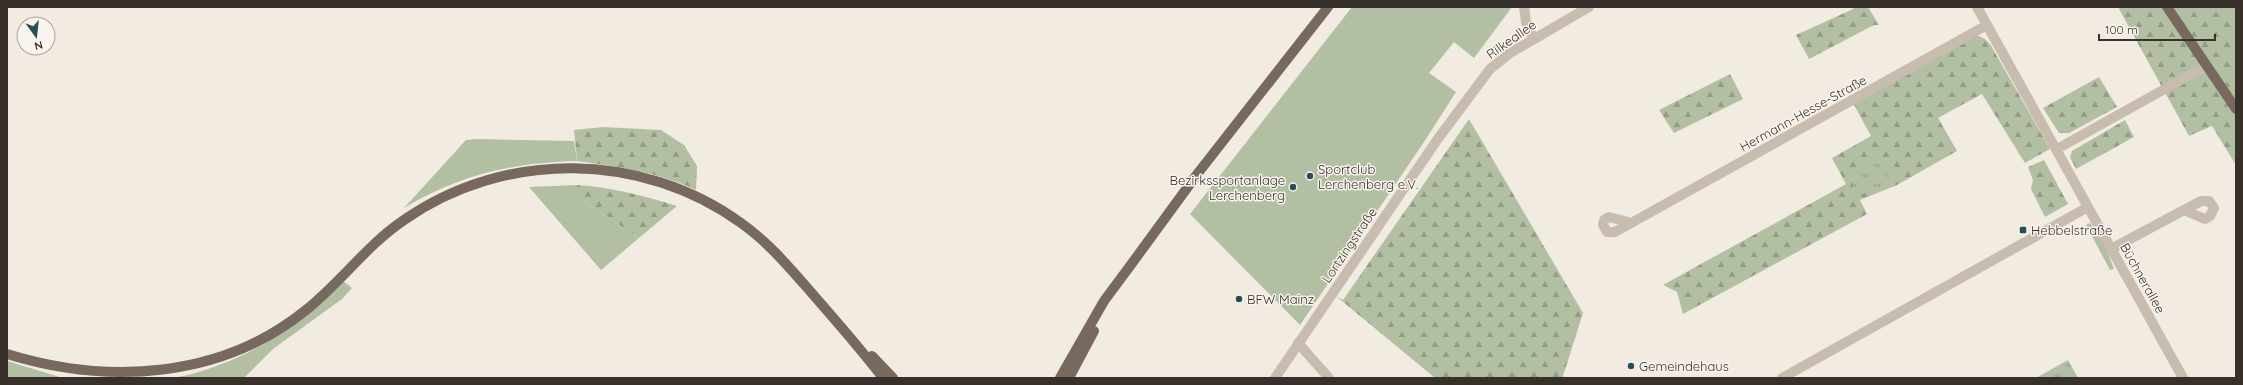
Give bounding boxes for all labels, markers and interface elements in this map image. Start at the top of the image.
north arrow [16,16,56,56]
street label: Rilkeallee [1483,16,1539,62]
scale bar [2099,16,2215,42]
text: 100 m [2105,22,2138,37]
text: N [33,38,44,53]
street label: Hermann-Hesse-Straße [1737,71,1869,155]
place label: Sportclub Lerchenberg e.V. [1318,161,1418,192]
marker: Sportclub Lerchenberg e.V. [1305,171,1315,181]
place label: Bezirkssportanlage Lerchenberg [1170,172,1285,203]
marker: Bezirkssportanlage Lerchenberg [1288,182,1298,192]
street label: Lortzingstraße [1318,204,1380,286]
place label: Hebbelstraße [2031,222,2112,238]
marker: Hebbelstraße [2018,225,2028,235]
street label: Büchnerallee [2117,240,2169,316]
place label: BFW Mainz [1247,291,1314,307]
marker: BFW Mainz [1234,294,1244,304]
place label: Gemeindehaus [1639,358,1729,374]
marker: Gemeindehaus [1626,361,1636,371]

